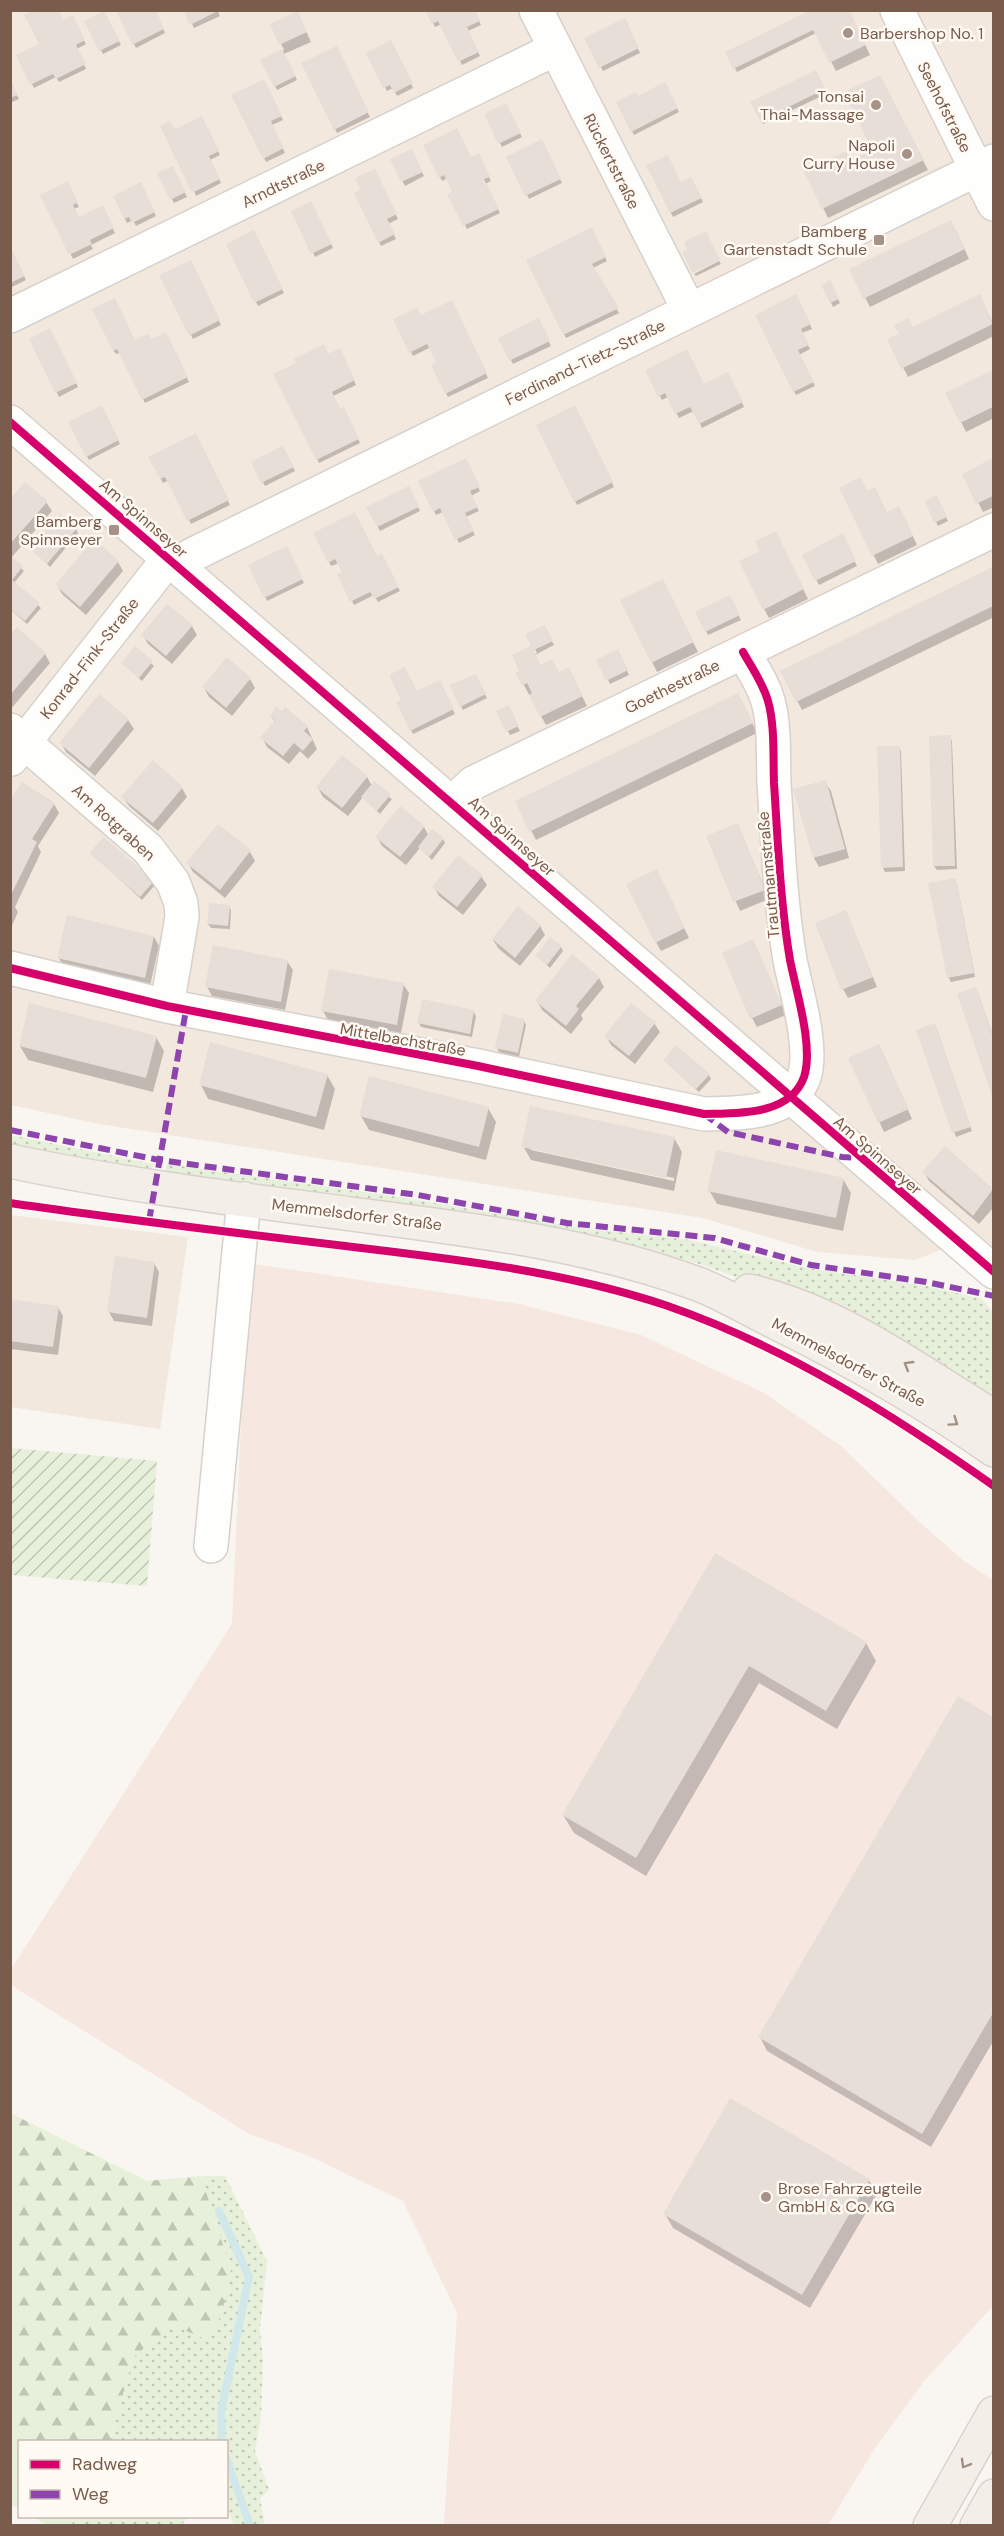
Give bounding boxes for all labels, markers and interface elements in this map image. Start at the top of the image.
place label: Barbershop No. 1 [860,23,983,44]
marker: Barbershop No. 1 [841,26,855,40]
street label: Seehofstraße [913,58,976,156]
place label: Tonsai Thai-Massage [760,86,864,125]
marker: Tonsai Thai-Massage [869,98,883,112]
street label: Rückertstraße [578,110,645,213]
place label: Napoli Curry House [803,135,895,174]
marker: Napoli Curry House [900,147,914,161]
street label: Arndtstraße [238,154,328,213]
place label: Bamberg Gartenstadt Schule [723,221,867,260]
marker: Bamberg Gartenstadt Schule [872,233,886,247]
street label: Ferdinand-Tietz-Straße [502,315,669,410]
street label: Am Spinnseyer [95,474,192,563]
place label: Bamberg Spinnseyer [21,511,102,550]
marker: Bamberg Spinnseyer [107,523,121,537]
street label: Konrad-Fink-Straße [35,593,143,723]
street label: Goethestraße [621,654,723,718]
street label: Am Rotgraben [67,779,160,865]
street label: Am Spinnseyer [464,792,560,881]
street label: Trautmannstraße [752,811,785,939]
street label: Mittelbachstraße [338,1018,467,1061]
street label: Am Spinnseyer [829,1111,926,1200]
street label: Memmelsdorfer Straße [271,1194,443,1235]
street label: Memmelsdorfer Straße [768,1313,929,1412]
one-way arrow [904,1360,914,1372]
one-way arrow [947,1415,958,1426]
place label: Brose Fahrzeugteile GmbH & Co. KG [778,2178,922,2217]
marker: Brose Fahrzeugteile GmbH & Co. KG [759,2190,773,2204]
legend [18,2440,228,2518]
text: Radweg [72,2452,137,2476]
one-way arrow [960,2458,972,2468]
text: Weg [72,2482,109,2506]

